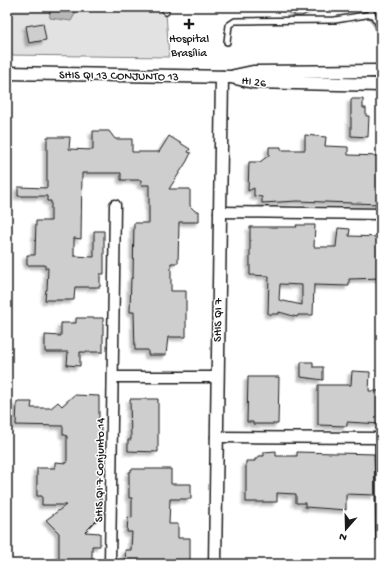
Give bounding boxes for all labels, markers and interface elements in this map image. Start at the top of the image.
marker: Hospital Brasília [183,18,195,30]
place label: Hospital Brasília [169,33,209,61]
street label: SHIS QI 13 CONJUNTO 13 [59,69,179,85]
street label: HI 26 [241,75,268,92]
street label: SHIS QI 7 [212,297,226,342]
street label: SHIS QI 7 Conjunto 14 [93,417,109,522]
north arrow [326,509,366,549]
text: N [338,530,349,543]

